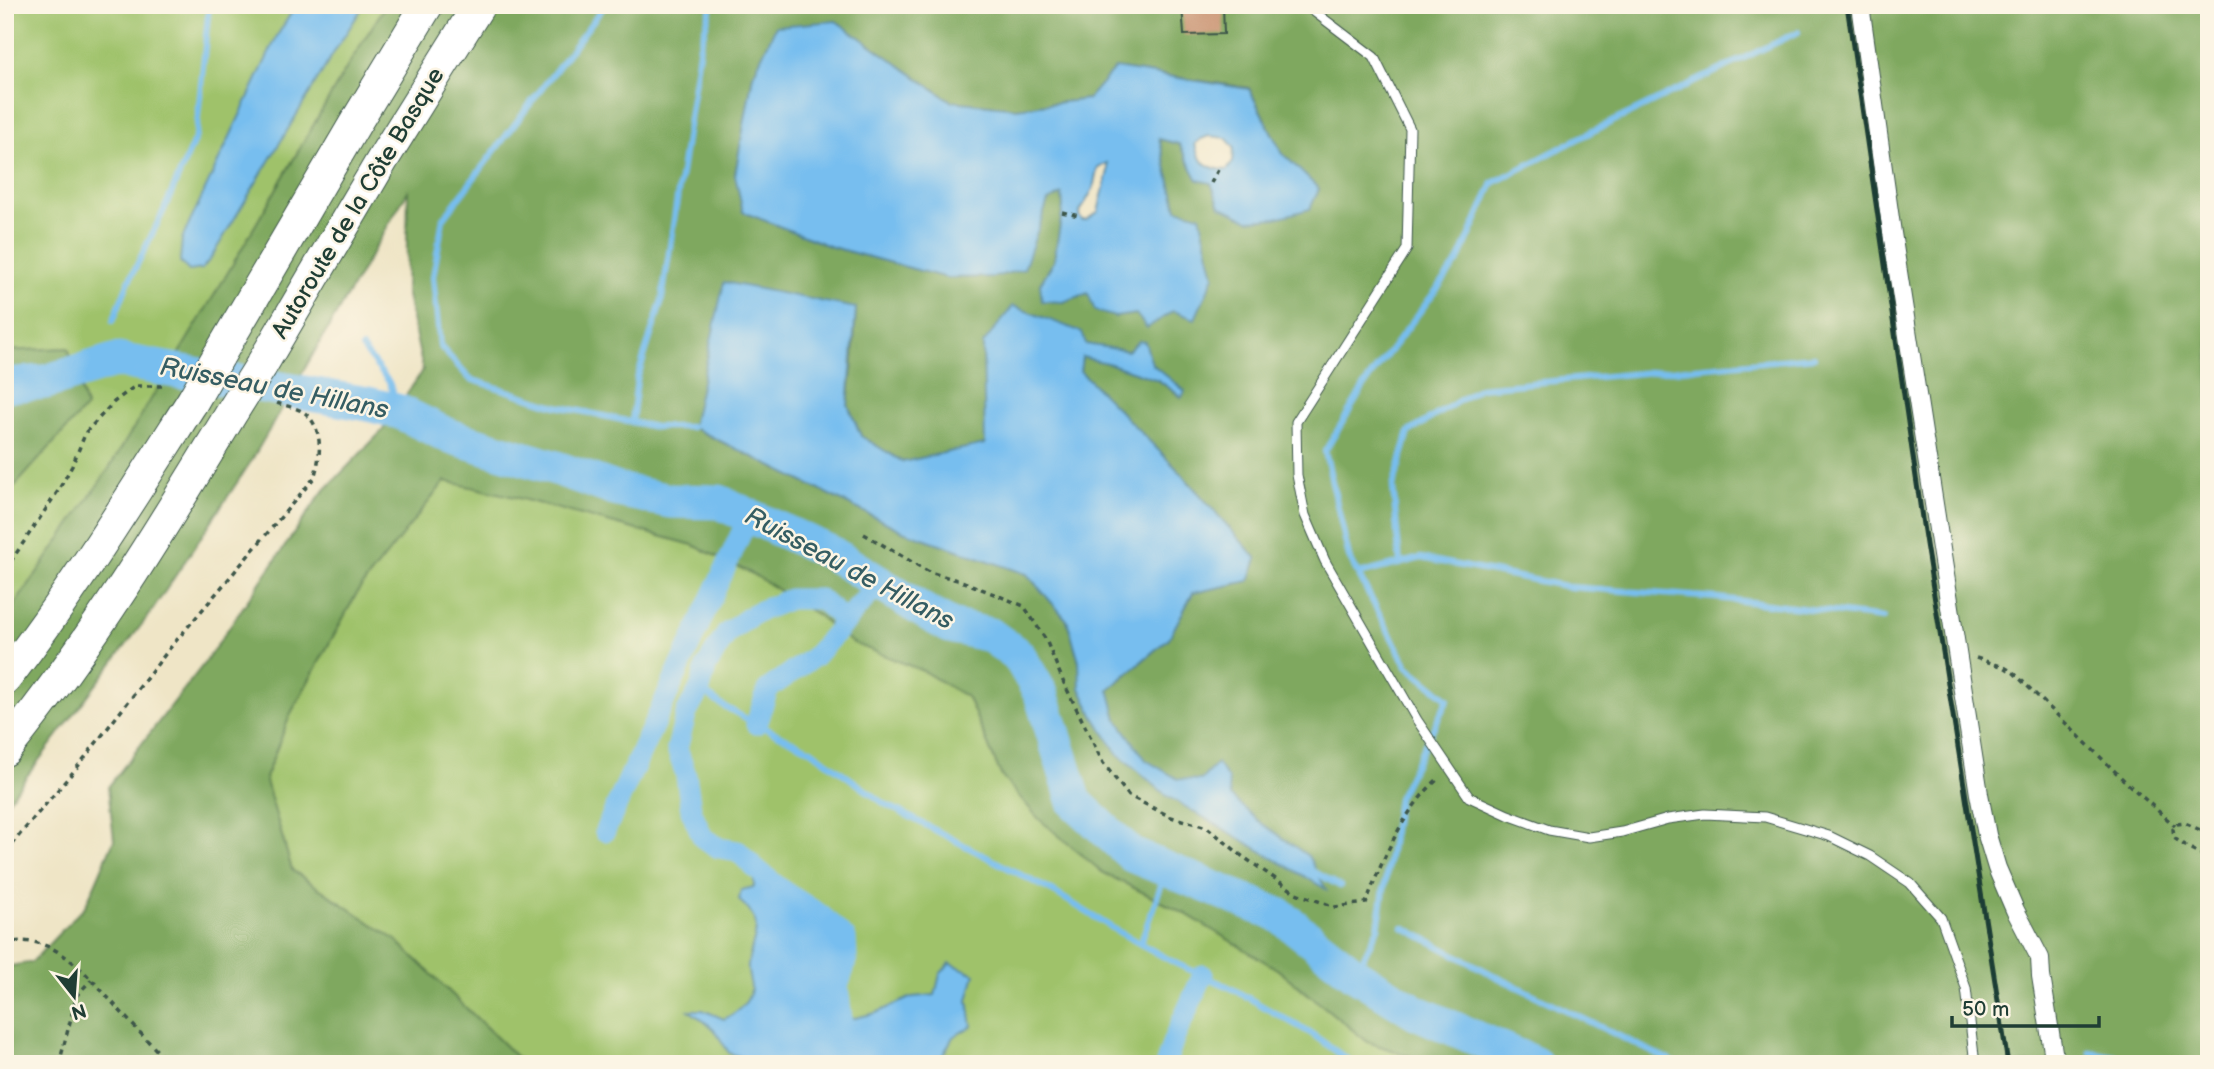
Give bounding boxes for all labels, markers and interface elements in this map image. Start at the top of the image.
street label: Autoroute de la Côte Basque [265,62,451,344]
water label: Ruisseau de Hillans [157,352,391,426]
water label: Ruisseau de Hillans [739,501,959,637]
north arrow [38,960,108,1030]
scale bar [1952,985,2098,1029]
text: 50 m [1962,997,2009,1022]
text: N [68,998,89,1024]

